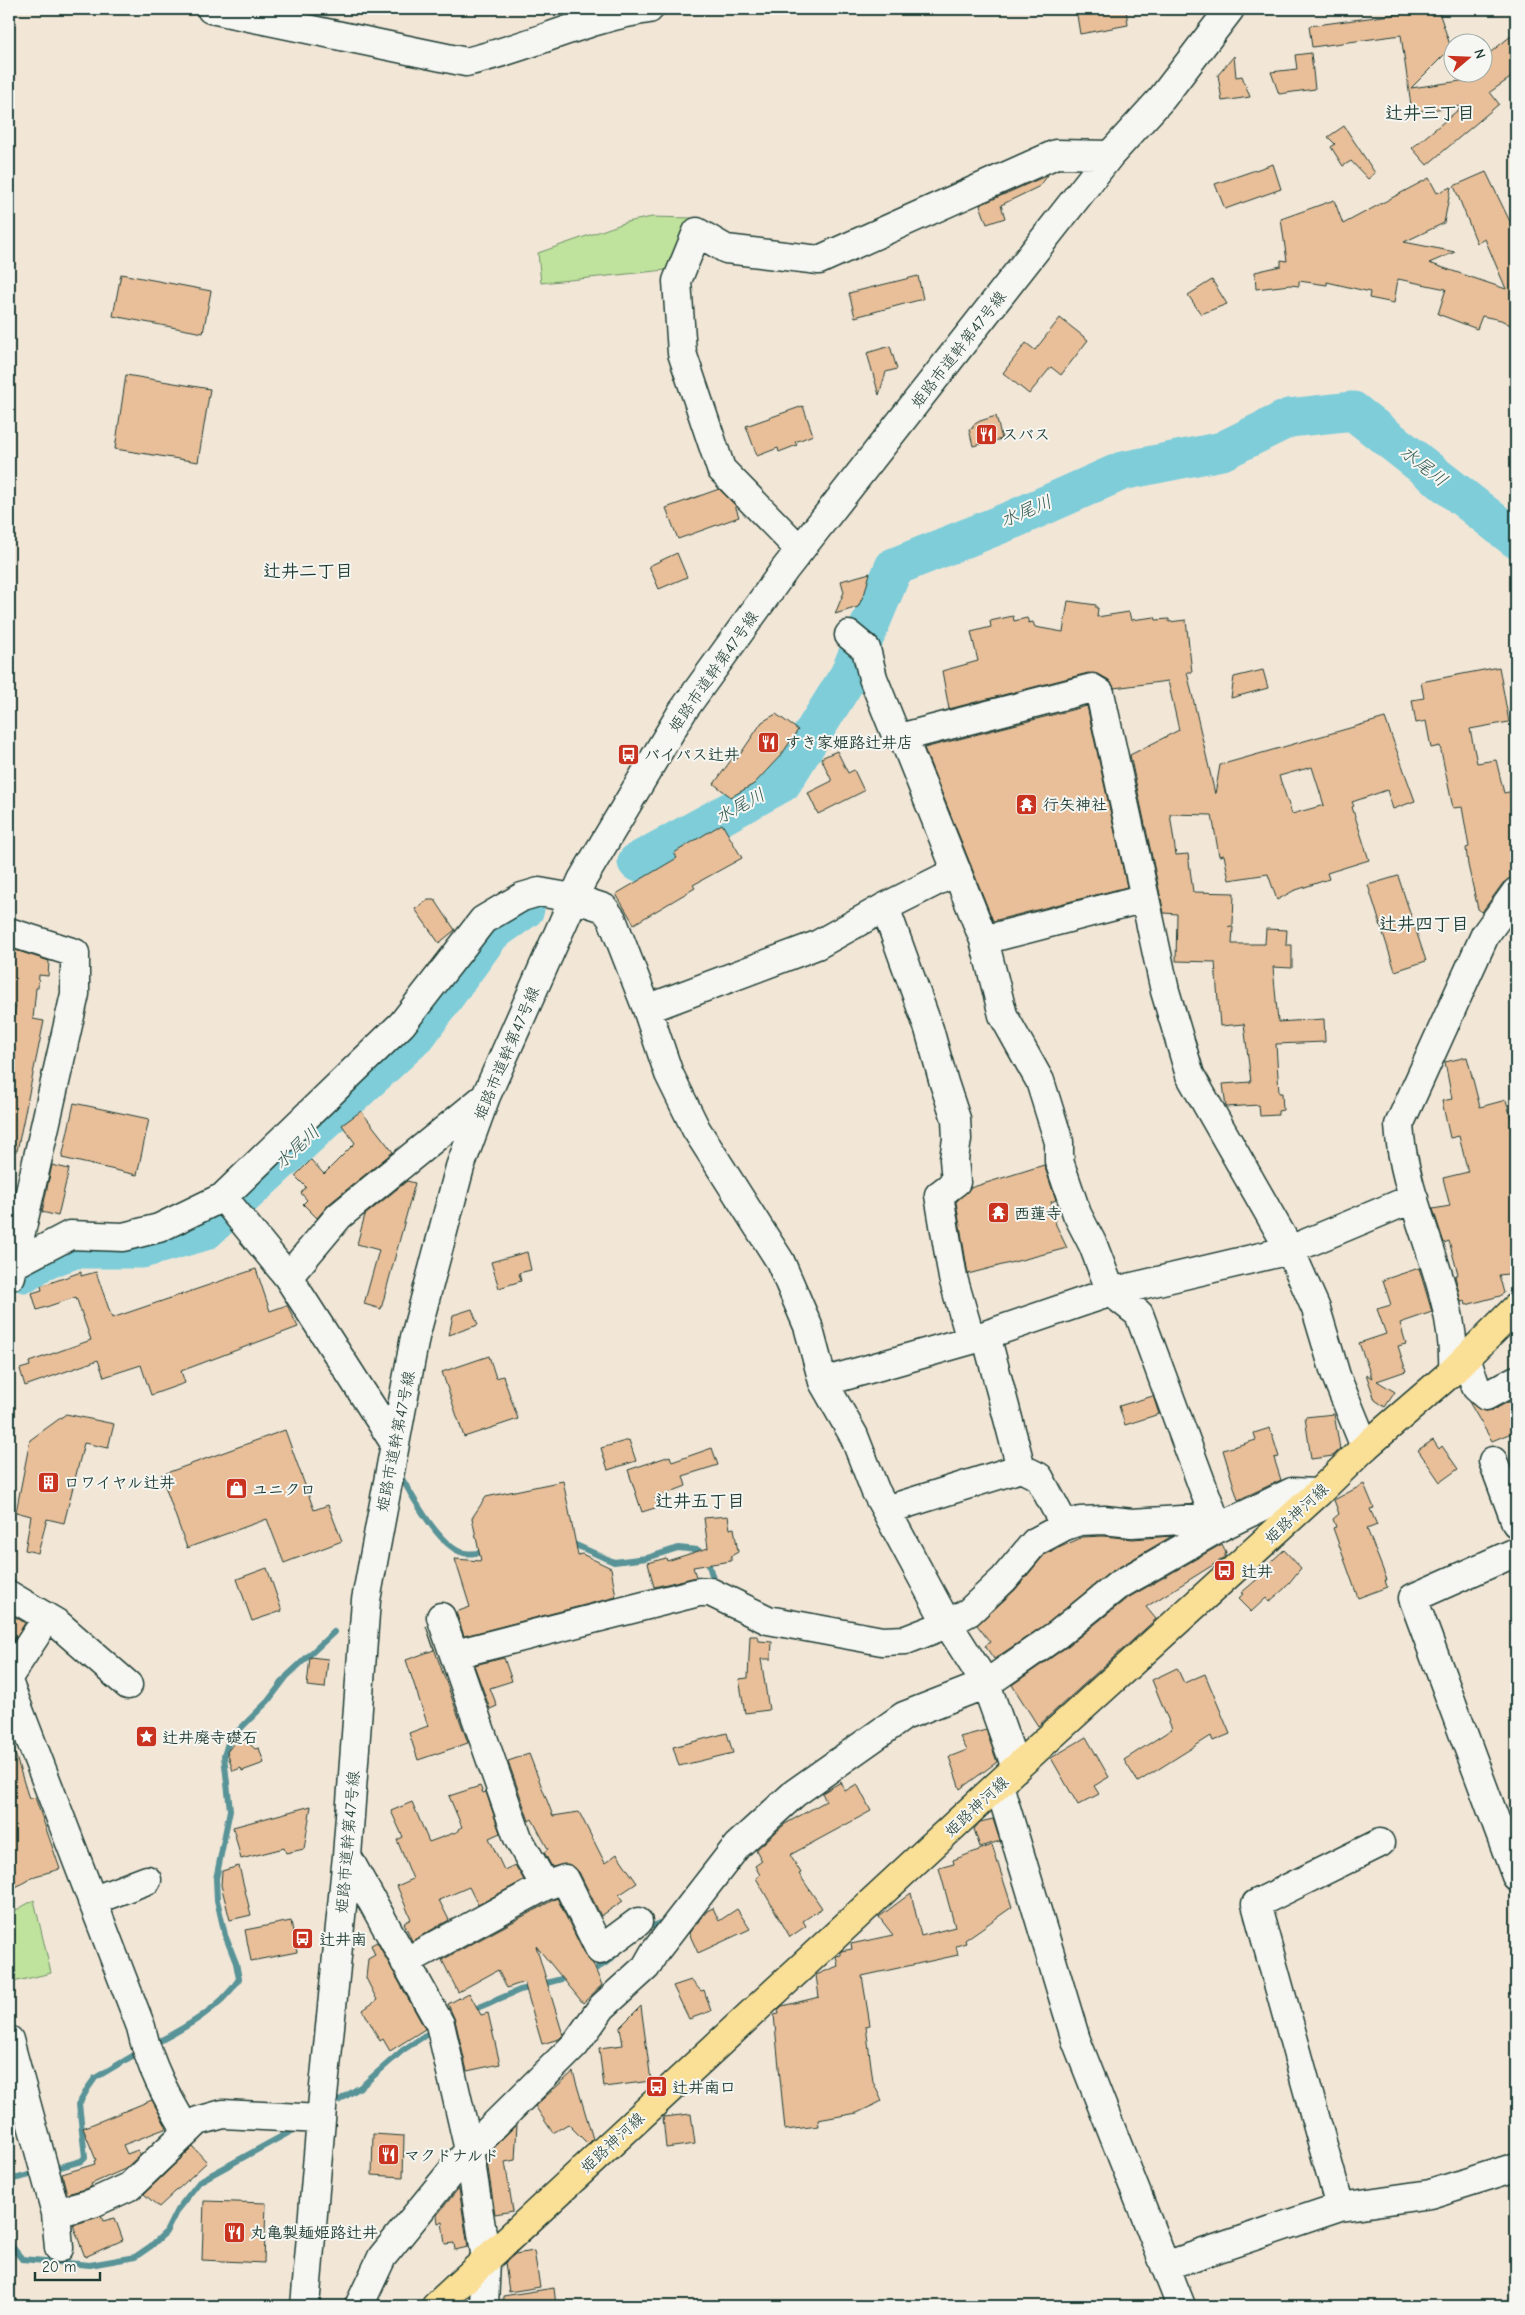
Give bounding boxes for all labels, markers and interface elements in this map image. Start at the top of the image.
north arrow [1442,32,1492,82]
text: N [1470,47,1489,61]
district label: 辻井三丁目 [1385,103,1475,124]
street label: 姫路市道幹第47号線 [908,288,1010,412]
restaurant icon: スバス [974,422,998,446]
place label: スバス [1002,426,1050,444]
water label: 水尾川 [1396,441,1451,491]
water label: 水尾川 [997,491,1055,532]
district label: 辻井二丁目 [263,561,353,582]
street label: 姫路市道幹第47号線 [665,608,762,735]
restaurant icon: すき家姫路辻井店 [757,730,781,754]
place label: すき家姫路辻井店 [785,734,913,752]
bus stop icon: バイパス辻井 [616,742,640,766]
place label: バイパス辻井 [644,746,740,764]
water label: 水尾川 [712,784,769,829]
temple icon: 行矢神社 [1015,792,1039,816]
place label: 行矢神社 [1043,796,1107,814]
district label: 辻井四丁目 [1379,914,1469,935]
street label: 姫路市道幹第47号線 [471,984,543,1123]
water label: 水尾川 [270,1121,324,1173]
temple icon: 西蓮寺 [986,1201,1010,1225]
place label: 西蓮寺 [1014,1205,1062,1223]
street label: 姫路市道幹第47号線 [373,1369,418,1513]
building icon: ロワイヤル辻井 [36,1470,60,1494]
place label: ロワイヤル辻井 [64,1474,175,1492]
shop icon: ユニクロ [224,1477,248,1501]
street label: 姫路神河線 [1261,1480,1332,1548]
place label: ユニクロ [252,1481,316,1499]
district label: 辻井五丁目 [655,1491,745,1512]
bus stop icon: 辻井 [1213,1559,1237,1583]
place label: 辻井 [1241,1563,1273,1581]
place icon: 辻井廃寺礎石 [134,1725,158,1749]
place label: 辻井廃寺礎石 [162,1729,258,1747]
street label: 姫路市道幹第47号線 [333,1770,363,1914]
street label: 姫路神河線 [941,1773,1012,1841]
bus stop icon: 辻井南 [291,1927,315,1951]
place label: 辻井南 [319,1931,367,1949]
bus stop icon: 辻井南口 [644,2075,668,2099]
place label: 辻井南口 [672,2079,736,2097]
street label: 姫路神河線 [577,2109,648,2177]
restaurant icon: マクドナルド [376,2143,400,2167]
place label: マクドナルド [404,2147,499,2165]
restaurant icon: 丸亀製麺姫路辻井 [222,2220,246,2244]
place label: 丸亀製麺姫路辻井 [250,2224,378,2242]
scale bar [35,2250,100,2282]
text: 20 m [42,2258,76,2276]

